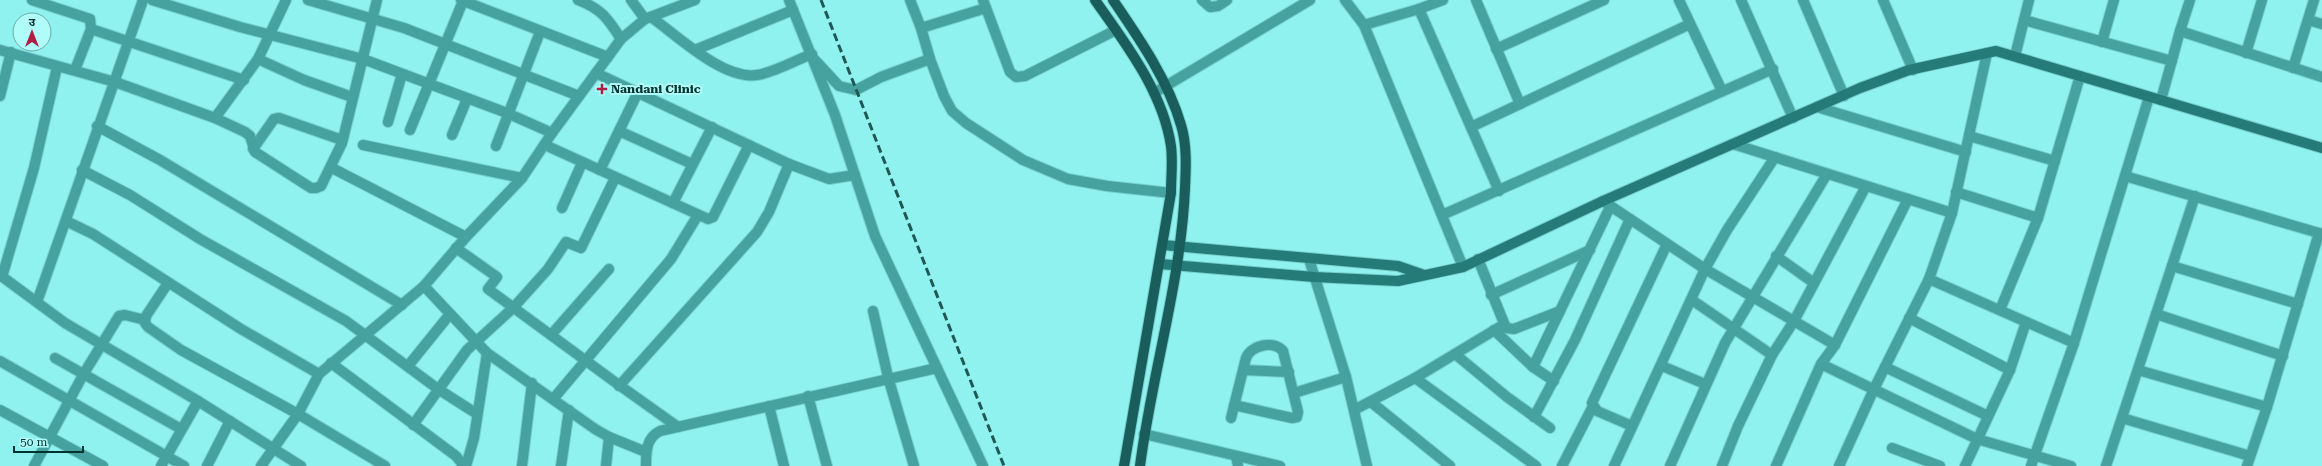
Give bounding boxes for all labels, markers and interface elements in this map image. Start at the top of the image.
north arrow [12,12,52,52]
text: उ [29,16,36,29]
place label: Nandani Clinic [611,82,701,96]
marker: Nandani Clinic [596,83,608,95]
scale bar [14,428,83,454]
text: 50 m [20,435,47,449]

